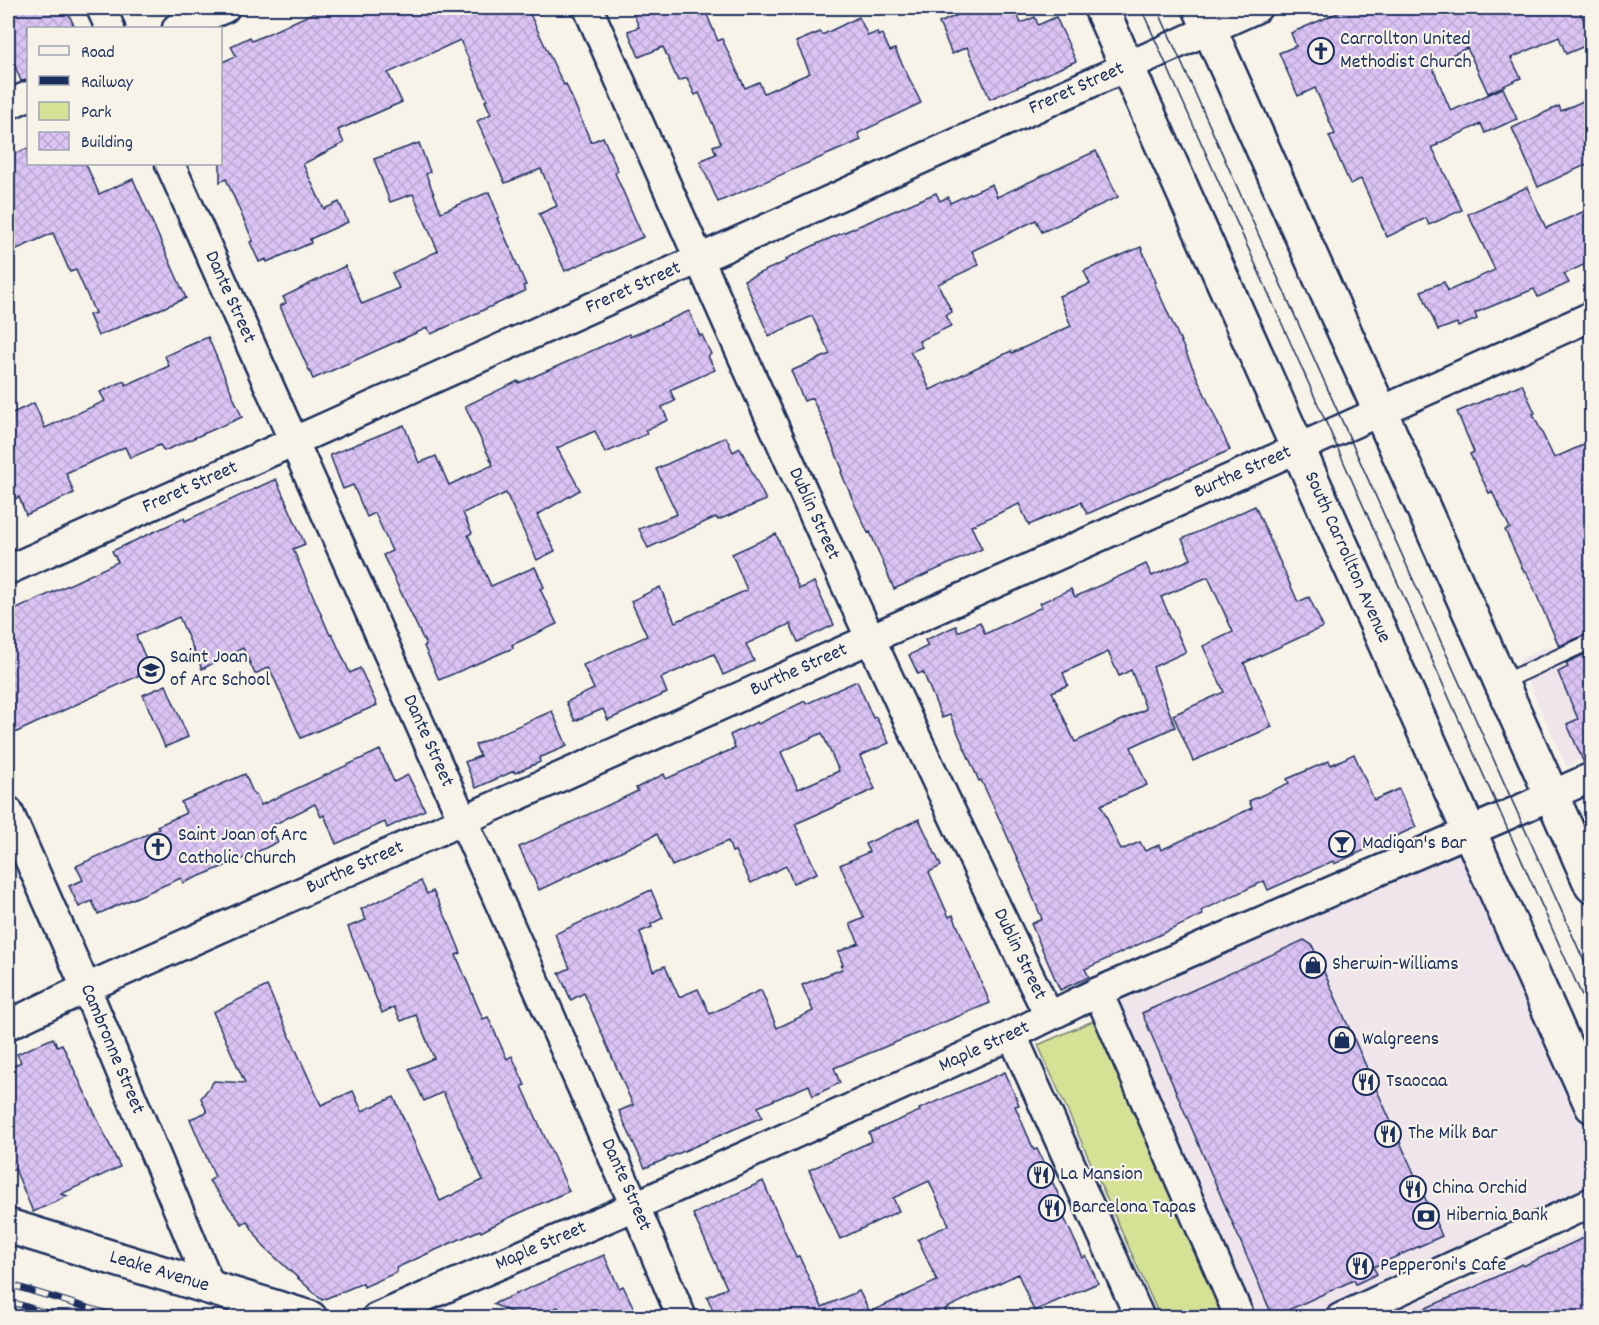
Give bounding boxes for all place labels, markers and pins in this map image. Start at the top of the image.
place label: Carrollton United Methodist Church [1340,26,1472,77]
church icon: Carrollton United Methodist Church [1306,36,1336,66]
place label: Saint Joan of Arc School [170,644,270,695]
school or university icon: Saint Joan of Arc School [136,655,166,685]
place label: Saint Joan of Arc Catholic Church [178,822,307,873]
bar icon: Madigan's Bar [1327,829,1357,859]
place label: Madigan's Bar [1362,830,1467,858]
church icon: Saint Joan of Arc Catholic Church [143,832,173,862]
shop icon: Sherwin-Williams [1298,950,1328,980]
place label: Sherwin-Williams [1332,951,1459,979]
shop icon: Walgreens [1327,1025,1357,1055]
place label: Walgreens [1362,1026,1439,1054]
restaurant icon: Tsaocaa [1351,1067,1381,1097]
place label: Tsaocaa [1386,1068,1448,1096]
restaurant icon: The Milk Bar [1373,1119,1403,1149]
place label: The Milk Bar [1408,1120,1498,1148]
restaurant icon: La Mansion [1026,1160,1056,1190]
place label: La Mansion [1060,1161,1143,1189]
restaurant icon: China Orchid [1398,1174,1428,1204]
place label: China Orchid [1432,1175,1527,1203]
restaurant icon: Barcelona Tapas [1037,1193,1067,1223]
place label: Barcelona Tapas [1072,1194,1196,1222]
bank icon: Hibernia Bank [1411,1201,1441,1231]
place label: Hibernia Bank [1446,1202,1548,1230]
restaurant icon: Pepperoni's Cafe [1345,1251,1375,1281]
place label: Pepperoni's Cafe [1380,1252,1507,1280]

